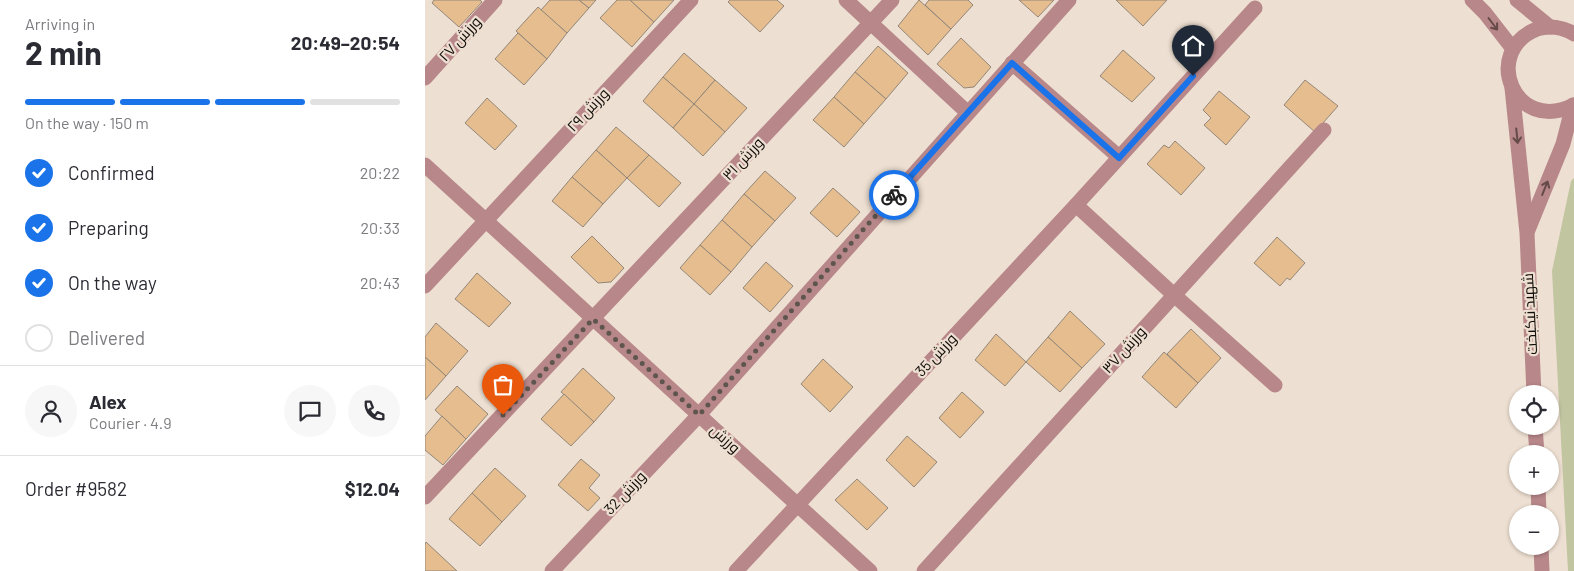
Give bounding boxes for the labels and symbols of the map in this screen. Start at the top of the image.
street label: ورزش ۲۷ [434,12,486,66]
one-way arrow [1488,17,1499,30]
pin [1172,25,1214,76]
street label: ورزش ۲۹ [563,84,613,136]
one-way arrow [1512,128,1522,144]
street label: ورزش ۳۱ [718,133,768,185]
courier [869,170,919,220]
one-way arrow [1541,181,1550,196]
street label: شهید نیکبخت [1518,273,1542,355]
street label: ورزش ۳۷ [1098,322,1150,378]
street label: ورزش 35 [911,329,961,381]
pin [482,364,524,415]
street label: ورزش [706,420,744,458]
street label: ورزش 32 [600,467,650,519]

